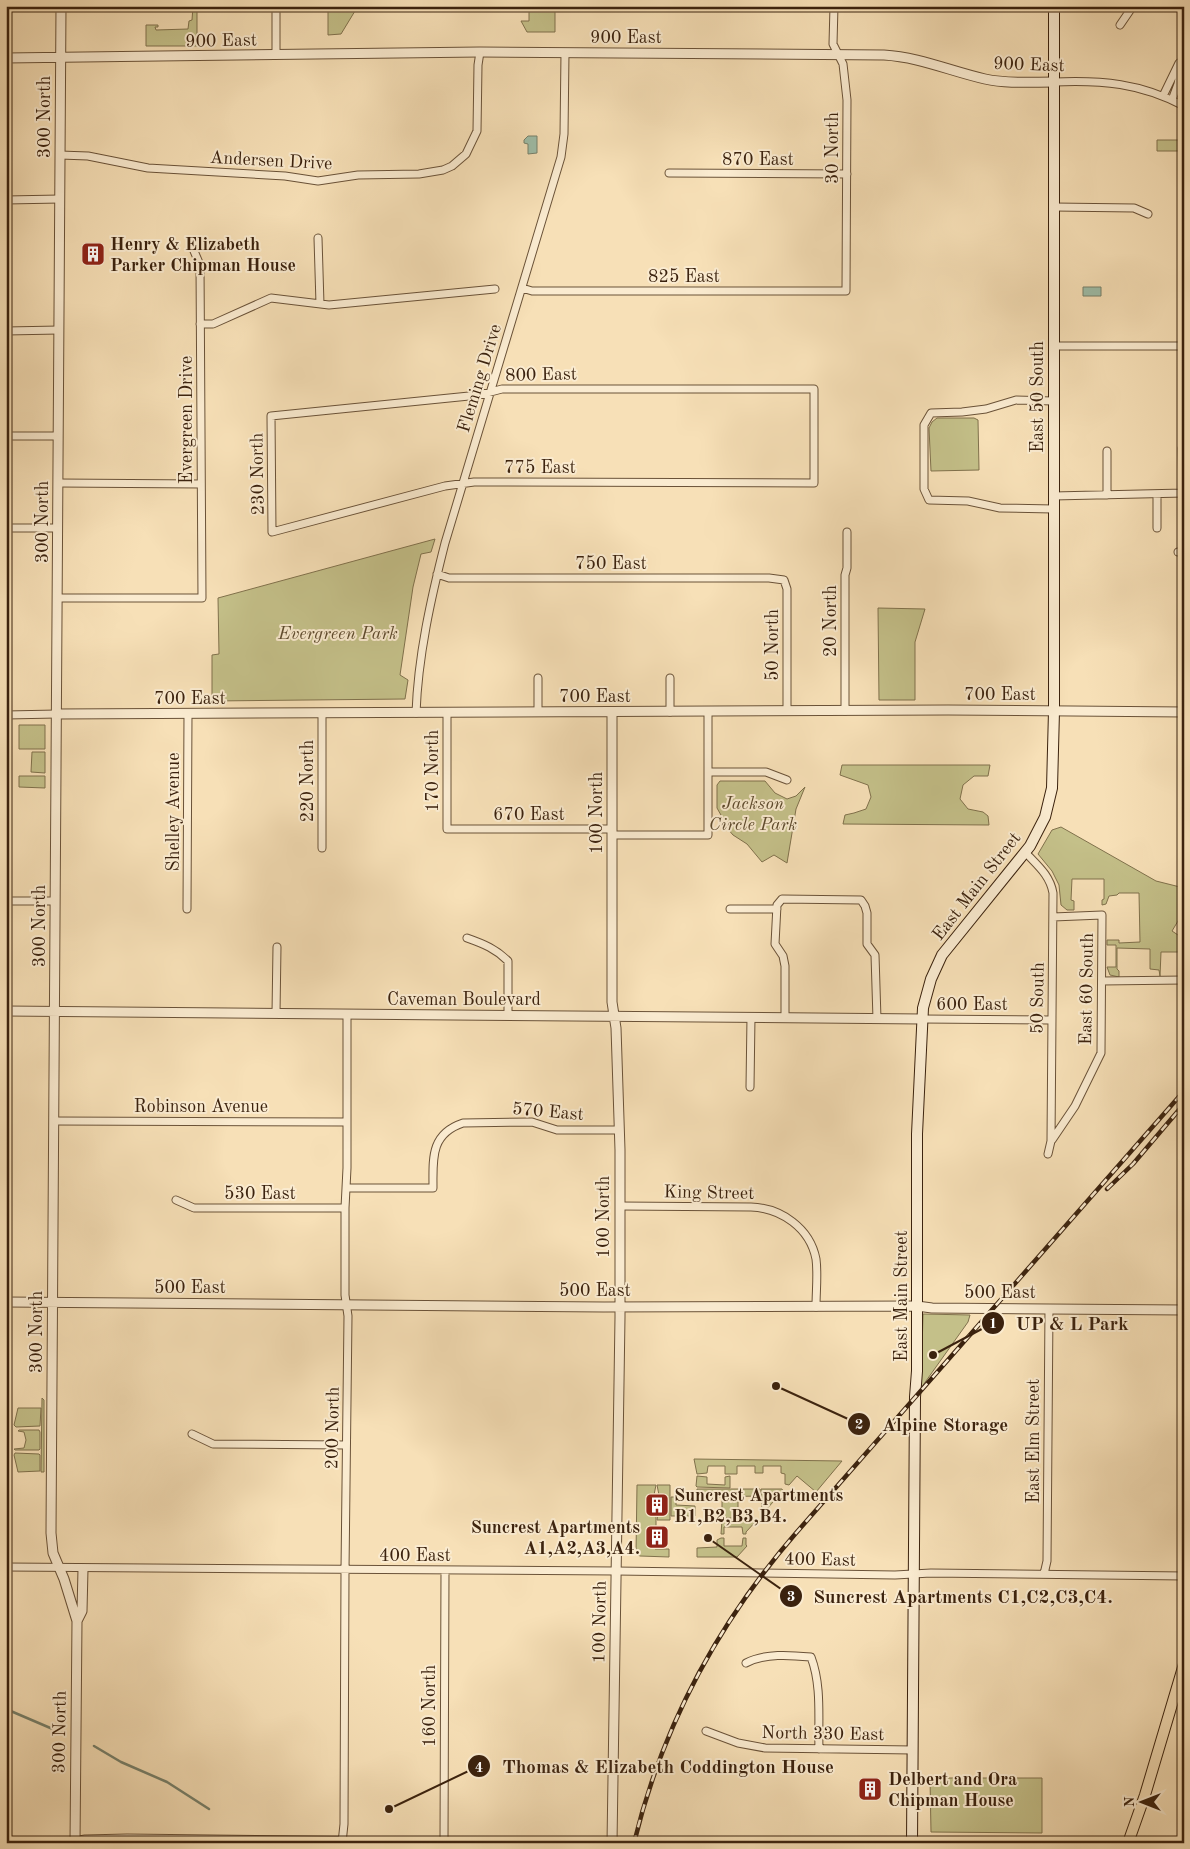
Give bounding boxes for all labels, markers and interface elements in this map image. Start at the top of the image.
street label: 900 East [590,29,662,47]
street label: 900 East [185,31,257,51]
street label: 900 East [993,55,1065,75]
street label: 300 North [36,75,54,158]
street label: 30 North [824,112,842,184]
street label: Andersen Drive [209,149,333,173]
street label: 870 East [722,151,794,169]
place label: Henry & Elizabeth Parker Chipman House [110,236,296,275]
building icon: Henry & Elizabeth Parker Chipman House [80,241,106,267]
street label: 825 East [648,268,720,286]
street label: Fleming Drive [455,322,505,435]
street label: East 50 South [1029,341,1047,453]
street label: Evergreen Drive [178,356,196,484]
street label: 800 East [505,365,577,385]
street label: 230 North [248,432,268,515]
street label: 775 East [504,459,576,477]
street label: 300 North [34,480,52,563]
street label: 750 East [575,555,647,573]
street label: 20 North [822,585,840,657]
street label: 50 North [764,609,782,681]
park label: Evergreen Park [277,625,398,643]
street label: 700 East [964,686,1036,704]
street label: 700 East [559,688,631,706]
street label: 700 East [154,690,226,708]
street label: 170 North [424,729,442,812]
street label: 220 North [299,739,317,822]
street label: Shelley Avenue [165,753,183,871]
street label: 100 North [588,771,606,854]
park label: Jackson Circle Park [709,795,797,834]
street label: 670 East [493,806,565,824]
street label: East Main Street [929,829,1024,944]
street label: 300 North [31,884,49,967]
street label: East 60 South [1077,933,1097,1045]
street label: 50 South [1028,962,1048,1034]
street label: Caveman Boulevard [387,991,541,1009]
street label: 600 East [936,996,1008,1014]
street label: Robinson Avenue [134,1098,268,1116]
street label: 570 East [511,1100,584,1124]
street label: 100 North [595,1175,613,1258]
street label: King Street [664,1183,754,1203]
street label: 530 East [224,1185,296,1203]
street label: East Main Street [893,1230,911,1362]
street label: 500 East [154,1279,226,1297]
street label: 500 East [559,1282,631,1300]
street label: 500 East [964,1284,1036,1302]
street label: 300 North [28,1290,46,1373]
callout: UP & L Park [980,1306,1139,1340]
text: UP & L Park [1015,1316,1129,1335]
text: 1 [989,1317,997,1332]
street label: East Elm Street [1025,1379,1043,1503]
street label: 200 North [323,1386,343,1469]
callout: Alpine Storage [846,1407,1018,1441]
text: Alpine Storage [882,1417,1008,1436]
text: 2 [855,1418,863,1433]
place label: Suncrest Apartments B1,B2,B3,B4. [674,1487,843,1526]
building icon: Suncrest Apartments B1,B2,B3,B4. [644,1492,670,1518]
place label: Suncrest Apartments A1,A2,A3,A4. [471,1519,640,1558]
building icon: Suncrest Apartments A1,A2,A3,A4. [644,1524,670,1550]
street label: 400 East [379,1547,451,1565]
street label: 400 East [784,1550,856,1570]
callout: Suncrest Apartments C1,C2,C3,C4. [778,1579,1123,1613]
street label: 100 North [590,1580,610,1663]
text: Suncrest Apartments C1,C2,C3,C4. [813,1589,1113,1608]
text: 3 [787,1590,795,1605]
street label: 160 North [421,1664,439,1747]
street label: 300 North [50,1690,70,1773]
street label: North 330 East [761,1724,885,1744]
callout: Thomas & Elizabeth Coddington House [467,1749,844,1783]
text: Thomas & Elizabeth Coddington House [502,1759,834,1778]
text: 4 [475,1761,483,1776]
place label: Delbert and Ora Chipman House [888,1771,1017,1810]
building icon: Delbert and Ora Chipman House [857,1776,883,1802]
north arrow [1118,1776,1168,1826]
text: N [1123,1796,1137,1807]

